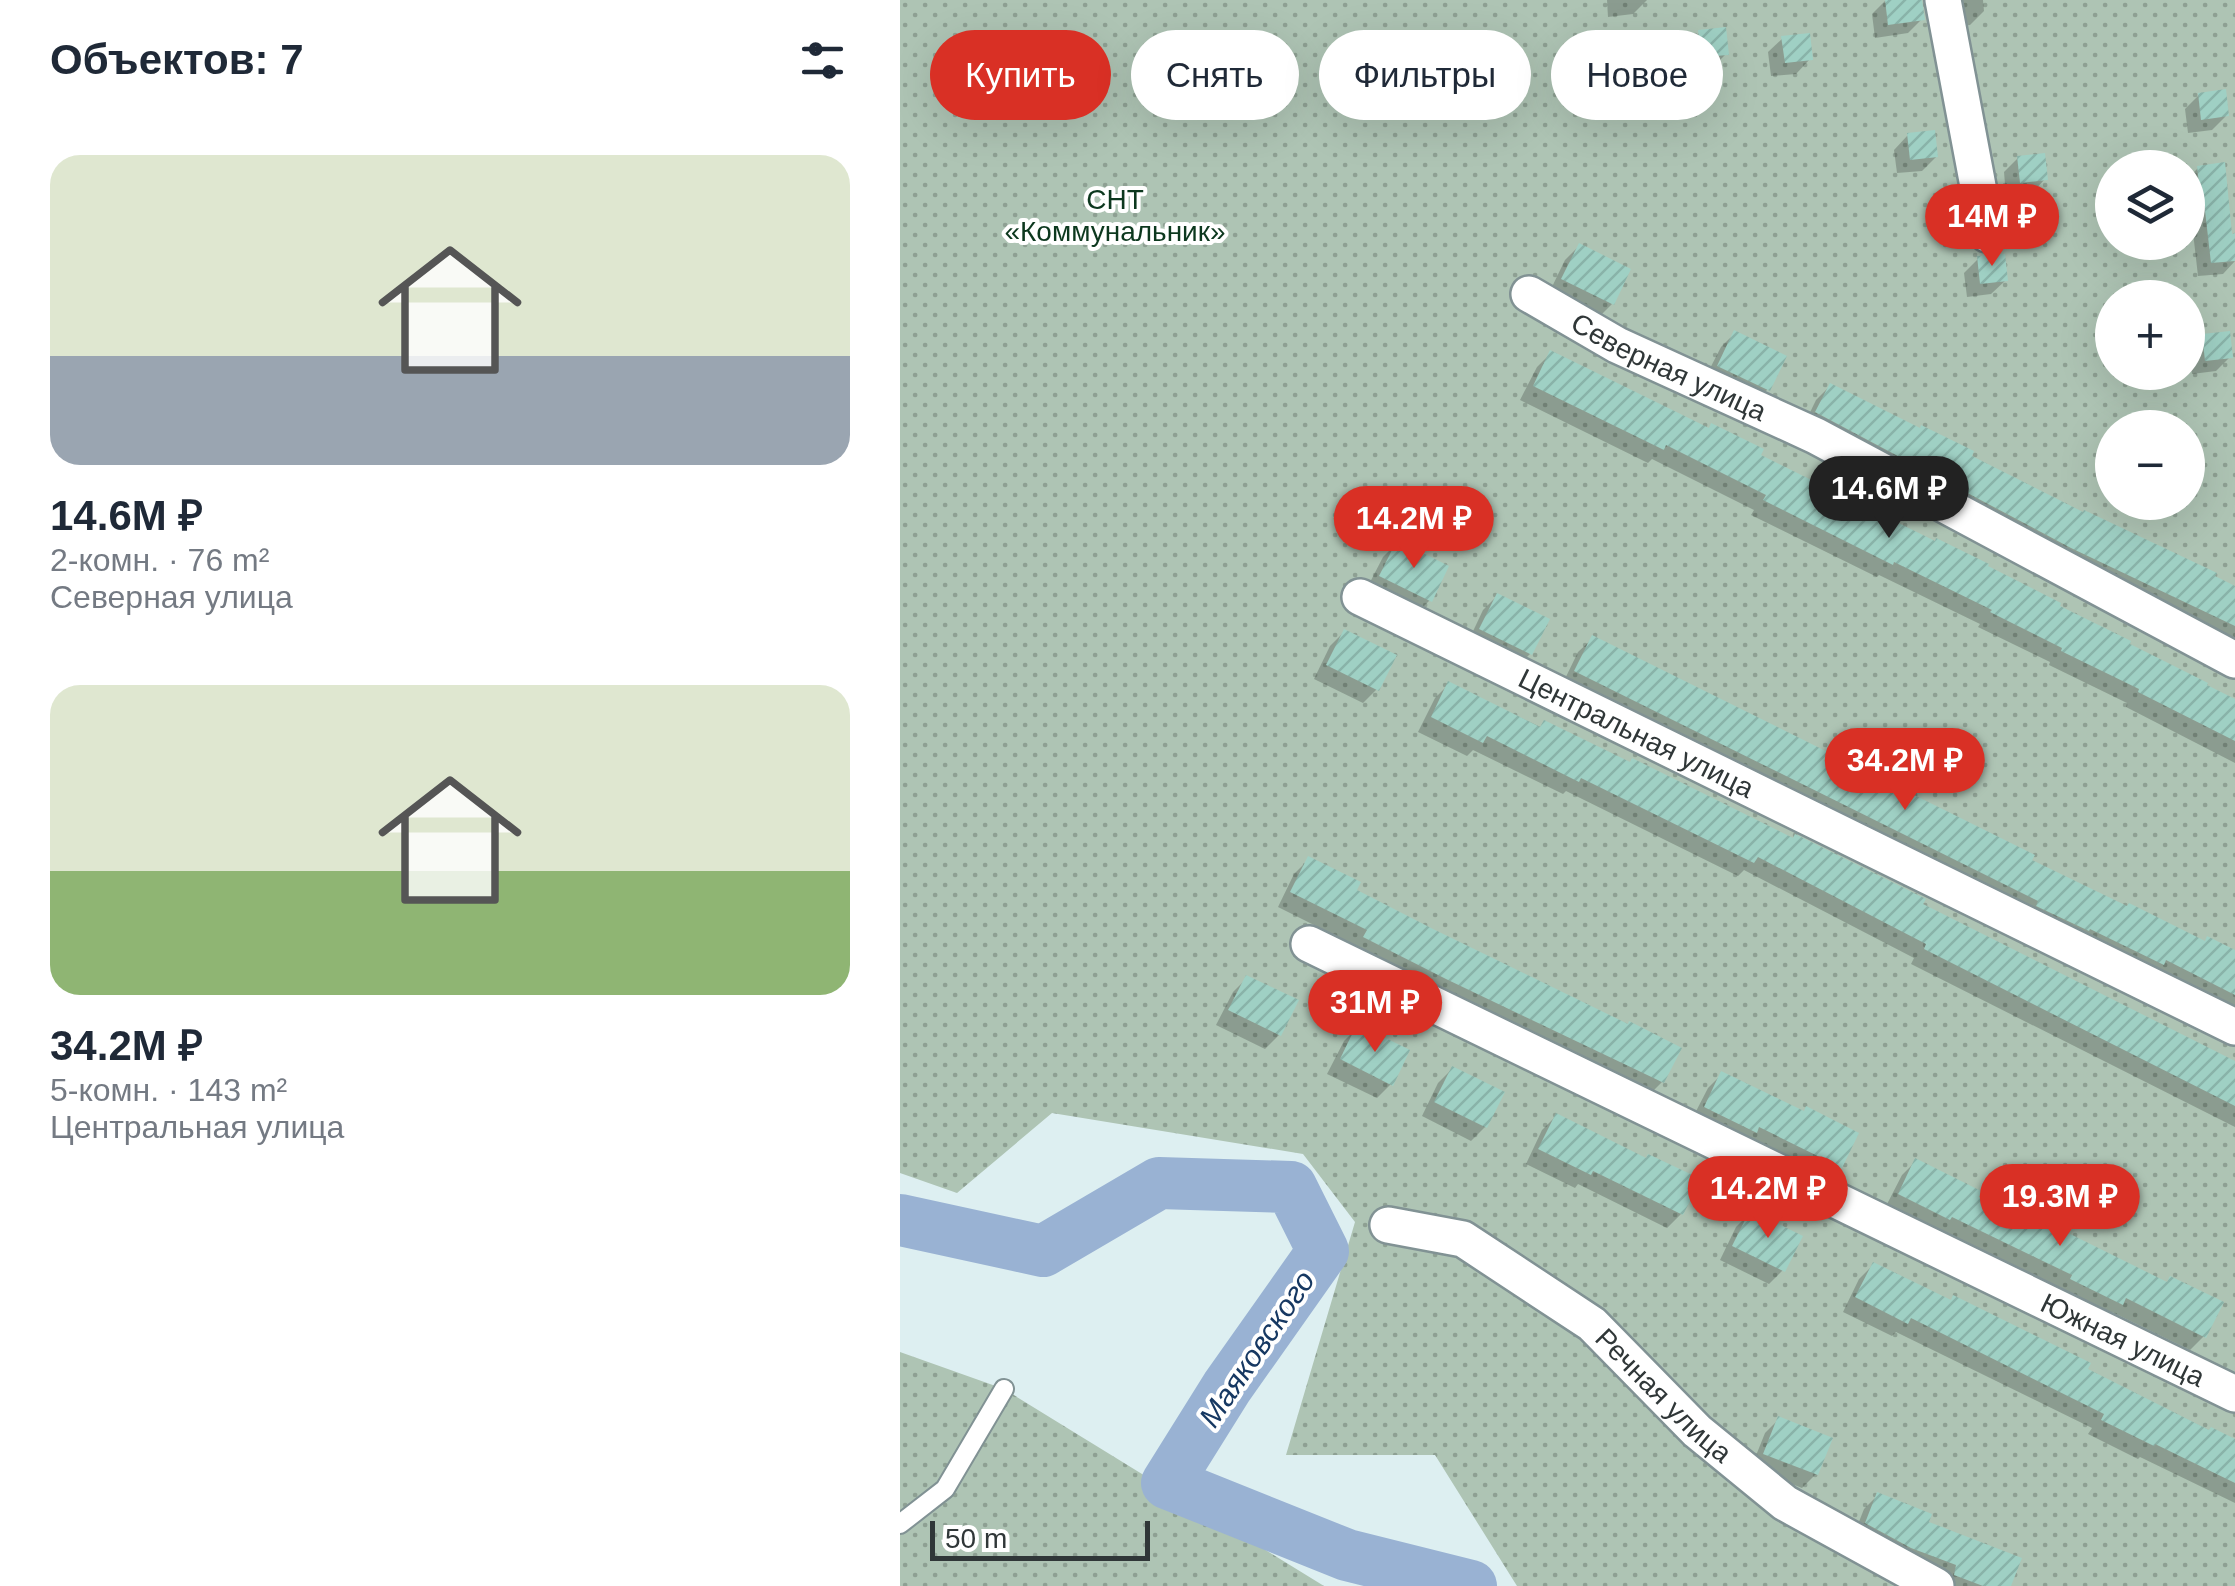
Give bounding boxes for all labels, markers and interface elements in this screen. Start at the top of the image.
chip: Купить [930,30,1111,120]
chip: Снять [1131,30,1299,120]
chip: Фильтры [1319,30,1531,120]
chip: Новое [1551,30,1723,120]
icon: filters [795,33,850,88]
text: Объектов: 7 [50,36,304,83]
map controls [2095,150,2205,520]
button: layers [2095,150,2205,260]
park label: СНТ «Коммунальник» [1004,184,1226,247]
pin: 14M ₽ [1922,184,2062,269]
text: 14M ₽ [1947,198,2037,234]
icon: home [360,220,540,400]
button: + [2095,280,2205,390]
street label: Северная улица [1566,307,1771,427]
button: − [2095,410,2205,520]
pin: 14.6M ₽ [1797,456,1981,541]
text: 14.6M ₽ [1831,470,1947,506]
pin: 14.2M ₽ [1322,486,1506,571]
text: 14.6M ₽ [50,492,203,539]
text: 14.2M ₽ [1356,500,1472,536]
text: 2-комн. · 76 m² [50,542,269,578]
text: Северная улица [50,579,293,615]
street label: Центральная улица [1514,663,1759,804]
pin: 34.2M ₽ [1813,728,1997,813]
text: 34.2M ₽ [1847,742,1963,778]
icon: home [360,750,540,930]
pin: 31M ₽ [1305,970,1445,1055]
text: 31M ₽ [1330,984,1420,1020]
text: 34.2M ₽ [50,1022,203,1069]
text: 5-комн. · 143 m² [50,1072,287,1108]
text: Центральная улица [50,1109,344,1145]
pin: 14.2M ₽ [1676,1156,1860,1241]
pin: 19.3M ₽ [1968,1164,2152,1249]
text: 14.2M ₽ [1710,1170,1826,1206]
text: 19.3M ₽ [2002,1178,2118,1214]
water label: Маяковского [1192,1265,1321,1433]
street label: Южная улица [2036,1287,2210,1393]
street label: Речная улица [1589,1322,1738,1469]
scale bar [930,1516,1150,1560]
text: 50 m [945,1523,1007,1554]

